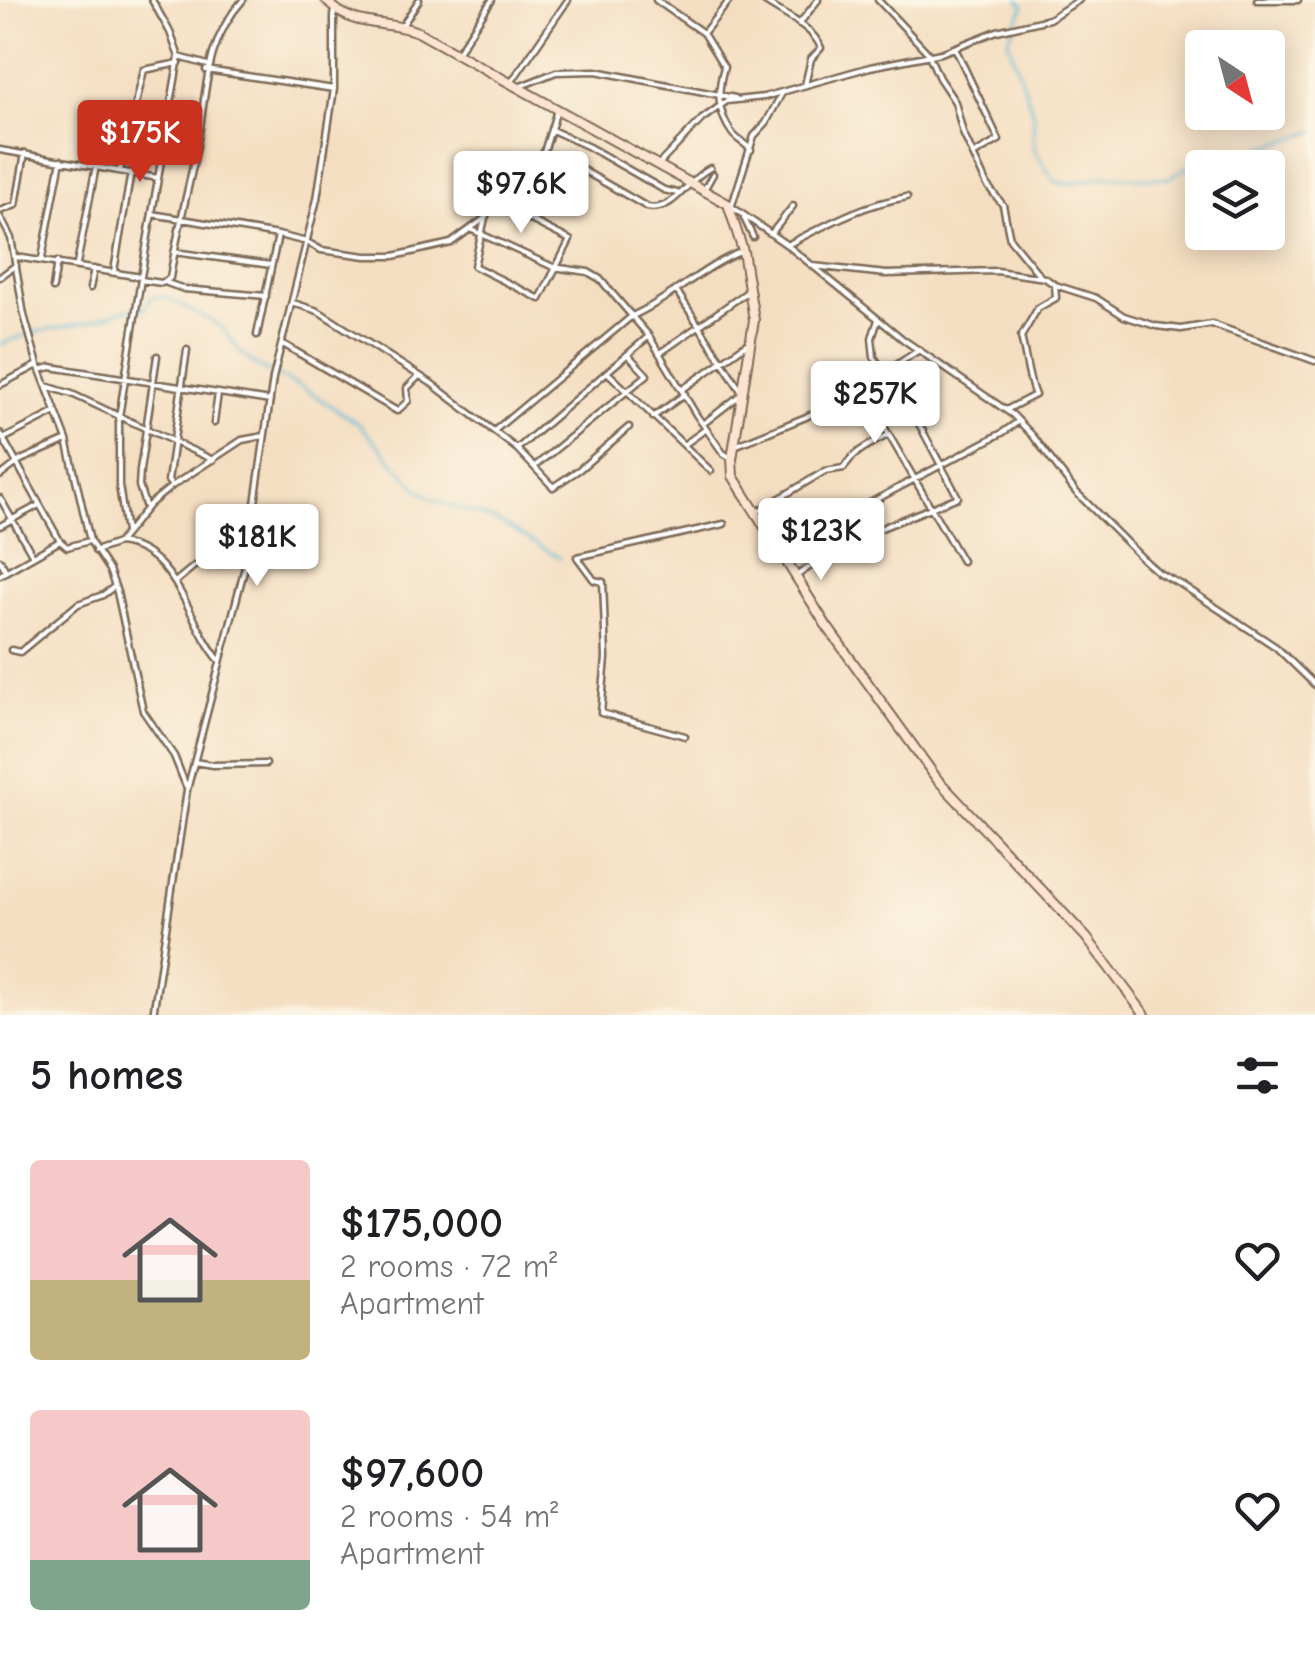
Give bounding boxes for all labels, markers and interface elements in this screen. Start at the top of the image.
north arrow [1185,30,1285,130]
map controls [1185,30,1285,250]
pin: $175K [70,100,210,185]
text: $175K [99,114,181,151]
button: layers [1185,150,1285,250]
pin: $97.6K [440,151,602,236]
text: $97.6K [476,165,566,202]
pin: $257K [805,361,945,446]
text: $257K [833,375,917,412]
pin: $123K [751,498,891,583]
pin: $181K [187,504,327,589]
text: $123K [780,512,862,549]
text: $181K [218,518,296,555]
icon: filters [1230,1048,1285,1103]
text: 5 homes [30,1051,183,1100]
text: $175,000 [340,1199,503,1248]
icon: home [110,1200,230,1320]
icon: heart [1230,1233,1285,1288]
text: 2 rooms · 72 m² [340,1248,557,1285]
text: Apartment [340,1285,483,1322]
text: $97,600 [340,1449,484,1498]
icon: home [110,1450,230,1570]
icon: heart [1230,1483,1285,1538]
text: 2 rooms · 54 m² [340,1498,558,1535]
text: Apartment [340,1535,483,1572]

